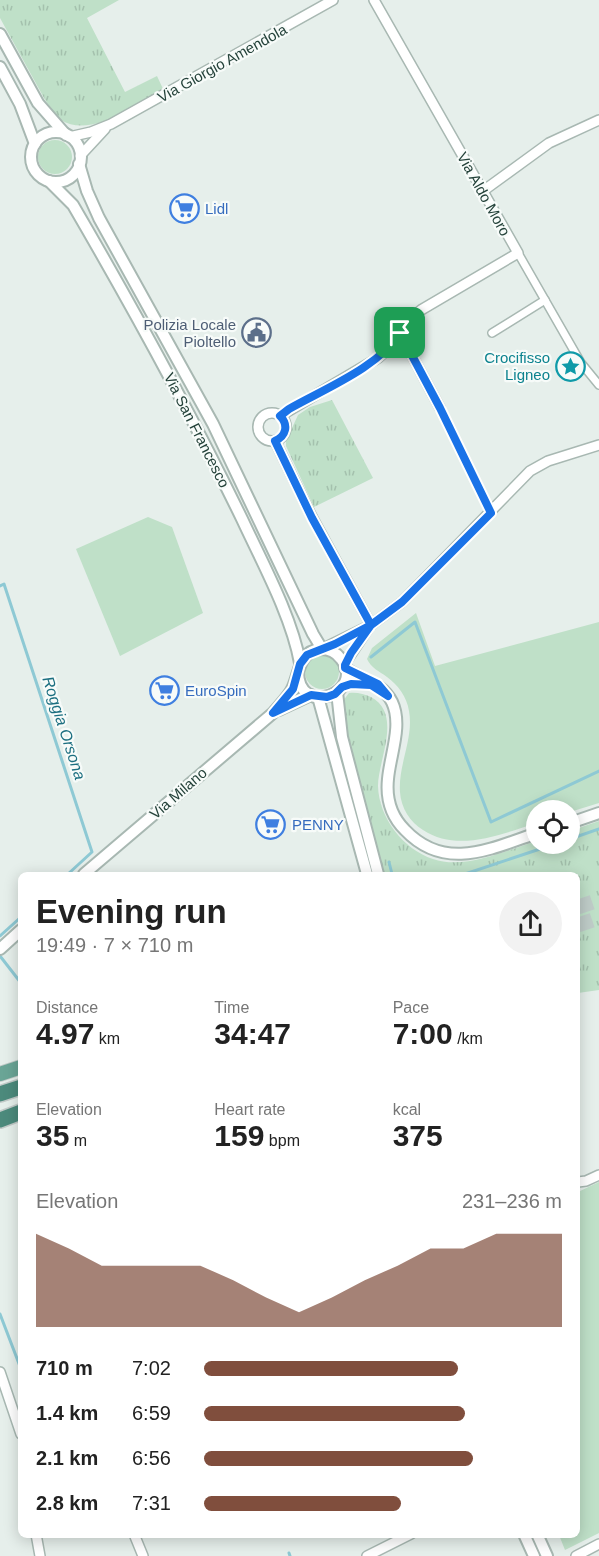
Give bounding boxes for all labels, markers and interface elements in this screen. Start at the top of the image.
street label: Via Giorgio Amendola [155,20,290,106]
street label: Via Aldo Moro [454,149,514,239]
supermarket icon: Lidl [168,192,200,224]
place label: Lidl [205,200,228,217]
pin [374,307,425,358]
place label: Polizia Locale Pioltello [143,316,236,350]
icon: arrive [383,316,416,349]
public building icon: Polizia Locale Pioltello [241,317,273,349]
place label: Crocifisso Ligneo [484,349,550,383]
place icon: Crocifisso Ligneo [555,350,587,382]
street label: Via San Francesco [161,370,233,490]
water label: Roggia Orsona [39,674,89,782]
supermarket icon: EuroSpin [148,674,180,706]
place label: EuroSpin [185,682,247,699]
street label: Via Milano [146,764,210,822]
map controls [526,800,580,854]
button: locate [526,800,580,854]
supermarket icon: PENNY [255,808,287,840]
place label: PENNY [292,816,344,833]
button: share [499,892,562,955]
text: Evening run [36,893,227,930]
text: 19:49 · 7 × 710 m [36,934,193,956]
text: Distance [36,999,98,1016]
text: Time [214,999,249,1016]
text: Pace [393,999,429,1016]
text: 4.97 [36,1017,94,1050]
text: 34:47 [214,1017,291,1050]
text: 7:00 [393,1017,453,1050]
text: km [94,1030,120,1047]
text: /km [453,1030,483,1047]
text: Elevation [36,1101,102,1118]
text: Heart rate [214,1101,285,1118]
text: kcal [393,1101,421,1118]
text: 35 [36,1119,69,1152]
text: 159 [214,1119,264,1152]
text: 375 [393,1119,443,1152]
text: m [69,1132,87,1149]
text: bpm [264,1132,300,1149]
text: Elevation [36,1190,118,1212]
text: 231–236 m [462,1190,562,1212]
text: 710 m [36,1357,93,1379]
text: 7:02 [132,1357,171,1379]
text: 1.4 km [36,1402,98,1424]
text: 6:59 [132,1402,171,1424]
text: 2.1 km [36,1447,98,1469]
text: 6:56 [132,1447,171,1469]
text: 2.8 km [36,1492,98,1514]
text: 7:31 [132,1492,171,1514]

